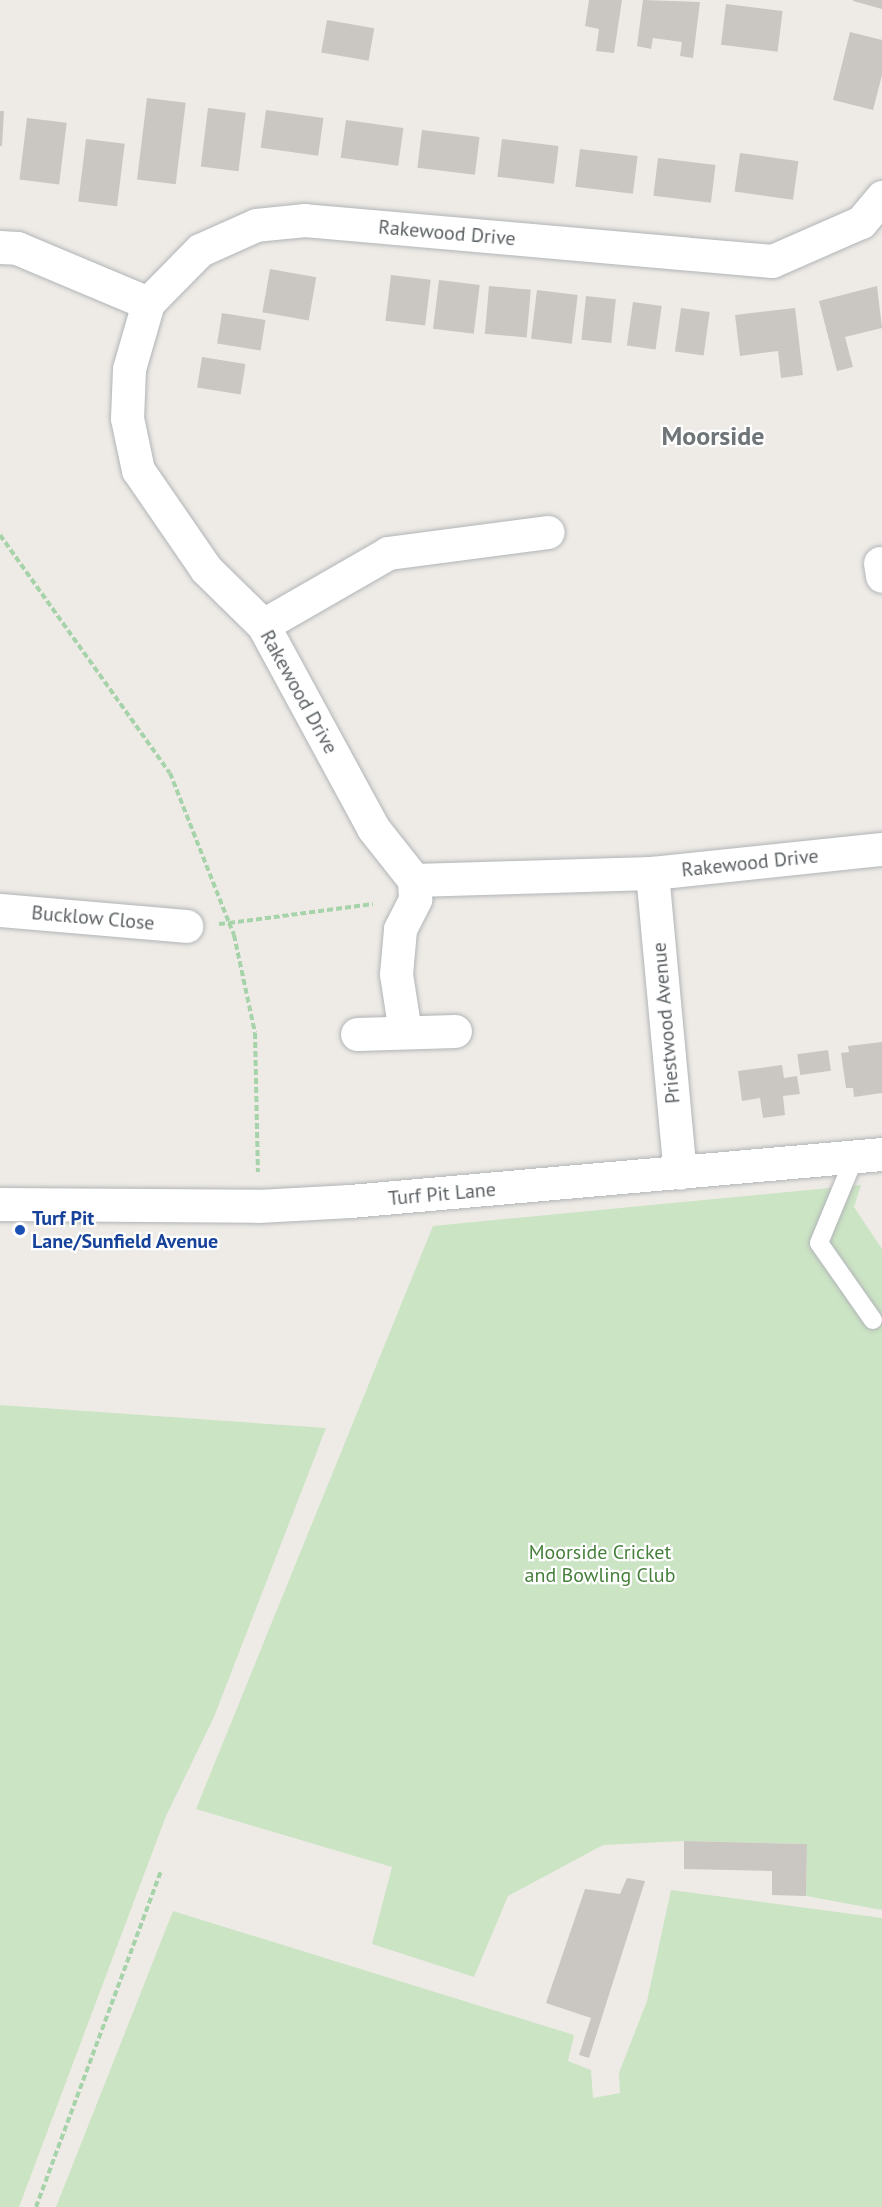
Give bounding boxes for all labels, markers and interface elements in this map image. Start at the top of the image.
street label: Rakewood Drive [377,215,517,251]
district label: Moorside [661,420,765,452]
street label: Rakewood Drive [255,626,343,758]
street label: Rakewood Drive [680,844,820,882]
street label: Bucklow Close [30,901,156,935]
street label: Priestwood Avenue [647,941,685,1105]
street label: Turf Pit Lane [387,1177,497,1211]
place label: Turf Pit Lane/Sunfield Avenue [32,1206,219,1253]
marker: Turf Pit Lane/Sunfield Avenue [13,1223,27,1237]
park label: Moorside Cricket and Bowling Club [525,1540,675,1587]

